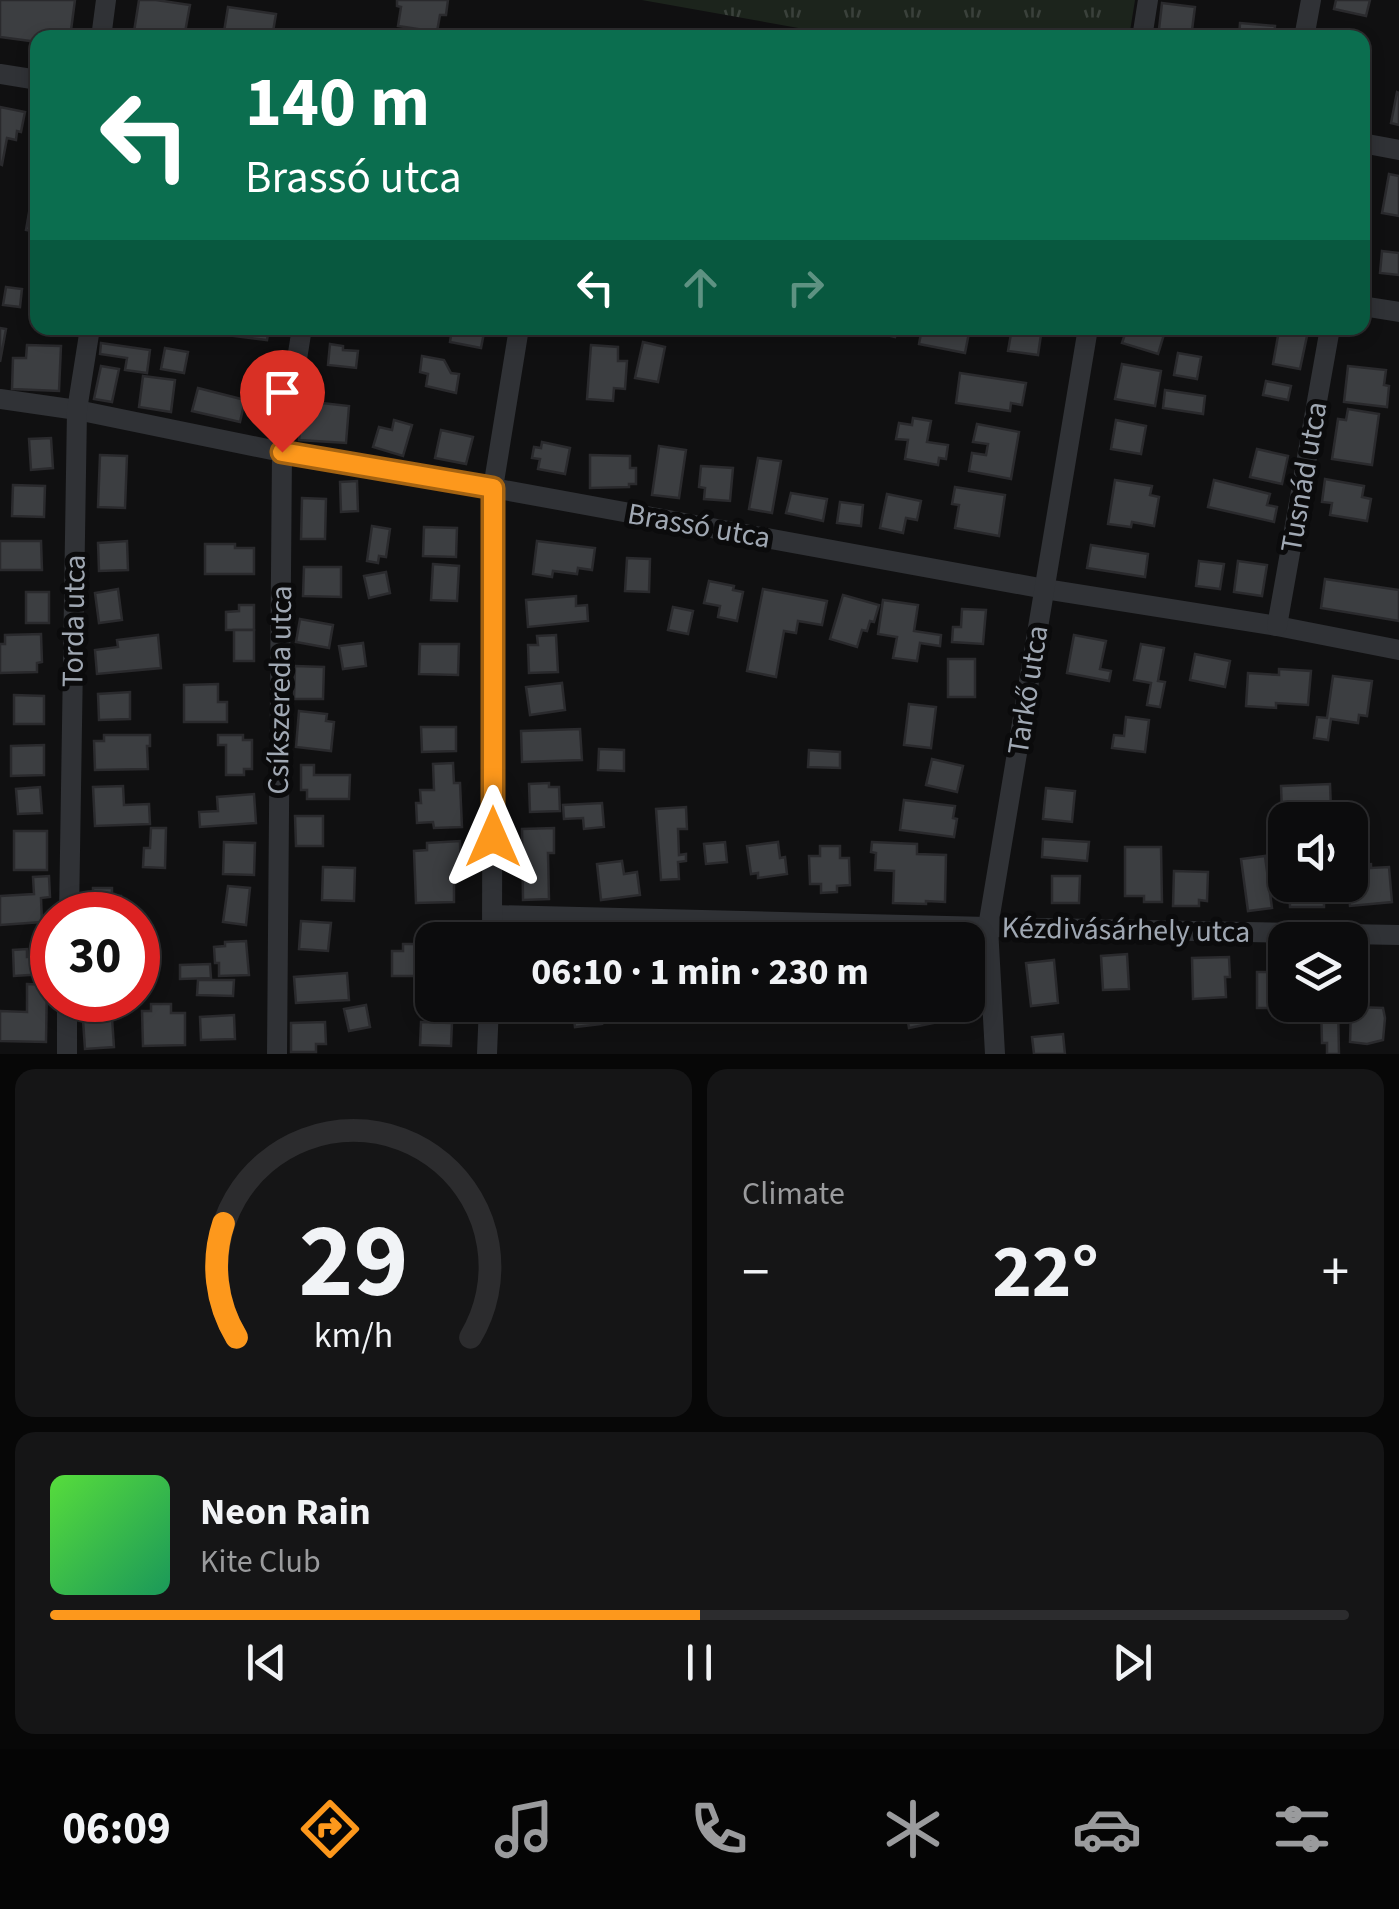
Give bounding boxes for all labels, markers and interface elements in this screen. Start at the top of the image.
text: 140 m [245,53,430,153]
icon: left [80,70,210,200]
text: Brassó utca [245,146,462,210]
icon: left [568,260,623,315]
icon: ahead [673,260,728,315]
icon: right [778,260,833,315]
pin [240,350,325,453]
icon: arrive [255,365,310,420]
street label: Tusnád utca [1270,398,1338,556]
street label: Brassó utca [624,492,774,560]
street label: Torda utca [51,554,97,688]
street label: Csíkszereda utca [257,585,303,795]
street label: Tarkő utca [997,622,1059,758]
position arrow [441,785,545,889]
map controls [1268,802,1368,1022]
button: sound [1268,802,1368,902]
speed limit sign: 30 [30,892,160,1022]
street label: Kézdivásárhely utca [1001,906,1251,954]
button: layers [1268,922,1368,1022]
text: 06:10 · 1 min · 230 m [531,945,869,999]
text: Climate [742,1171,845,1217]
text: 29 [299,1189,408,1337]
text: 22° [992,1219,1099,1326]
text: − [742,1234,769,1312]
text: + [1322,1234,1349,1312]
text: km/h [314,1310,393,1361]
text: Neon Rain [200,1485,371,1539]
text: Kite Club [200,1539,321,1585]
icon: previous [239,1635,294,1690]
icon: pause [672,1635,727,1690]
icon: next [1105,1635,1160,1690]
icon: directions [295,1794,365,1864]
icon: music [489,1794,559,1864]
icon: phone [684,1794,754,1864]
icon: climate [878,1794,948,1864]
icon: car [1072,1794,1142,1864]
icon: filters [1267,1794,1337,1864]
text: 06:09 [62,1797,171,1861]

